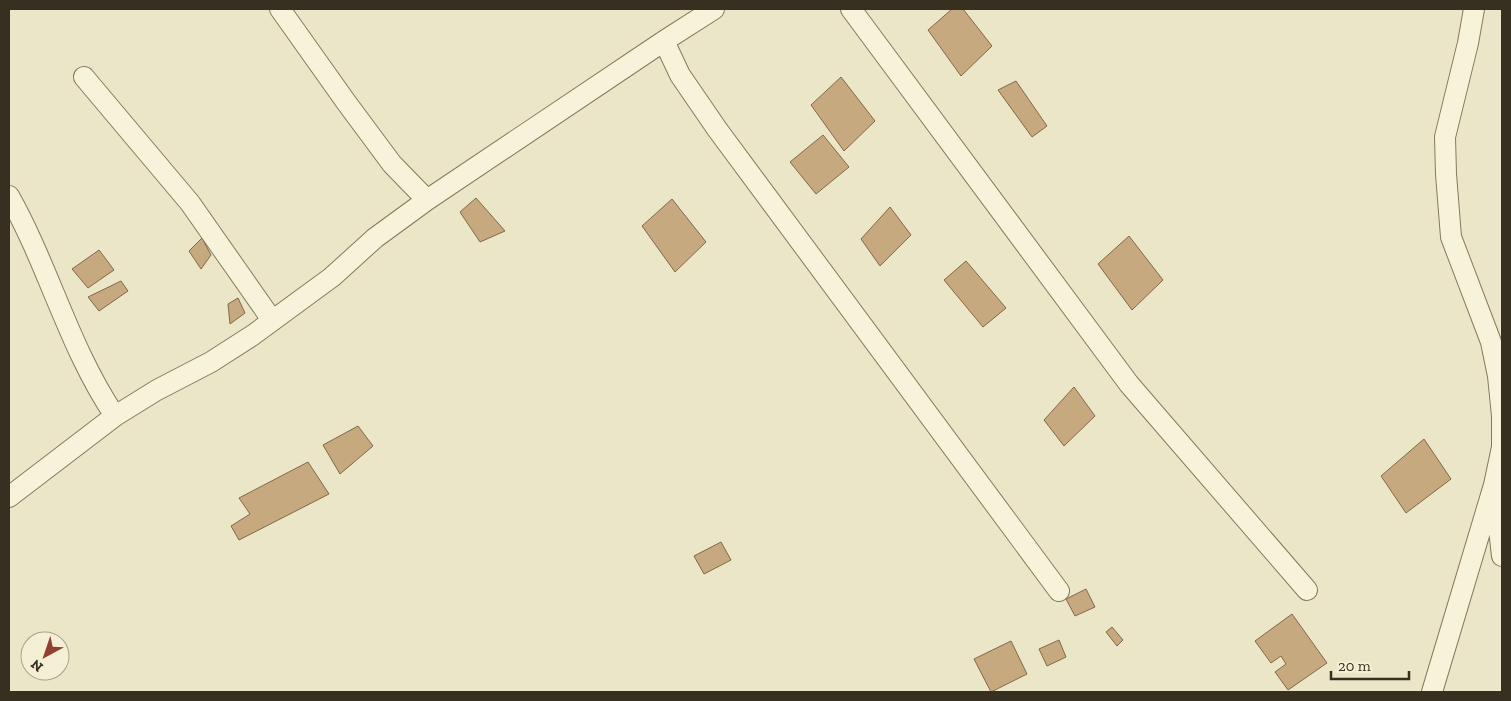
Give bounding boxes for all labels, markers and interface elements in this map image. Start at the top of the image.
north arrow [20,631,70,681]
scale bar [1331,648,1408,680]
text: N [27,655,47,676]
text: 20 m [1338,657,1371,675]

